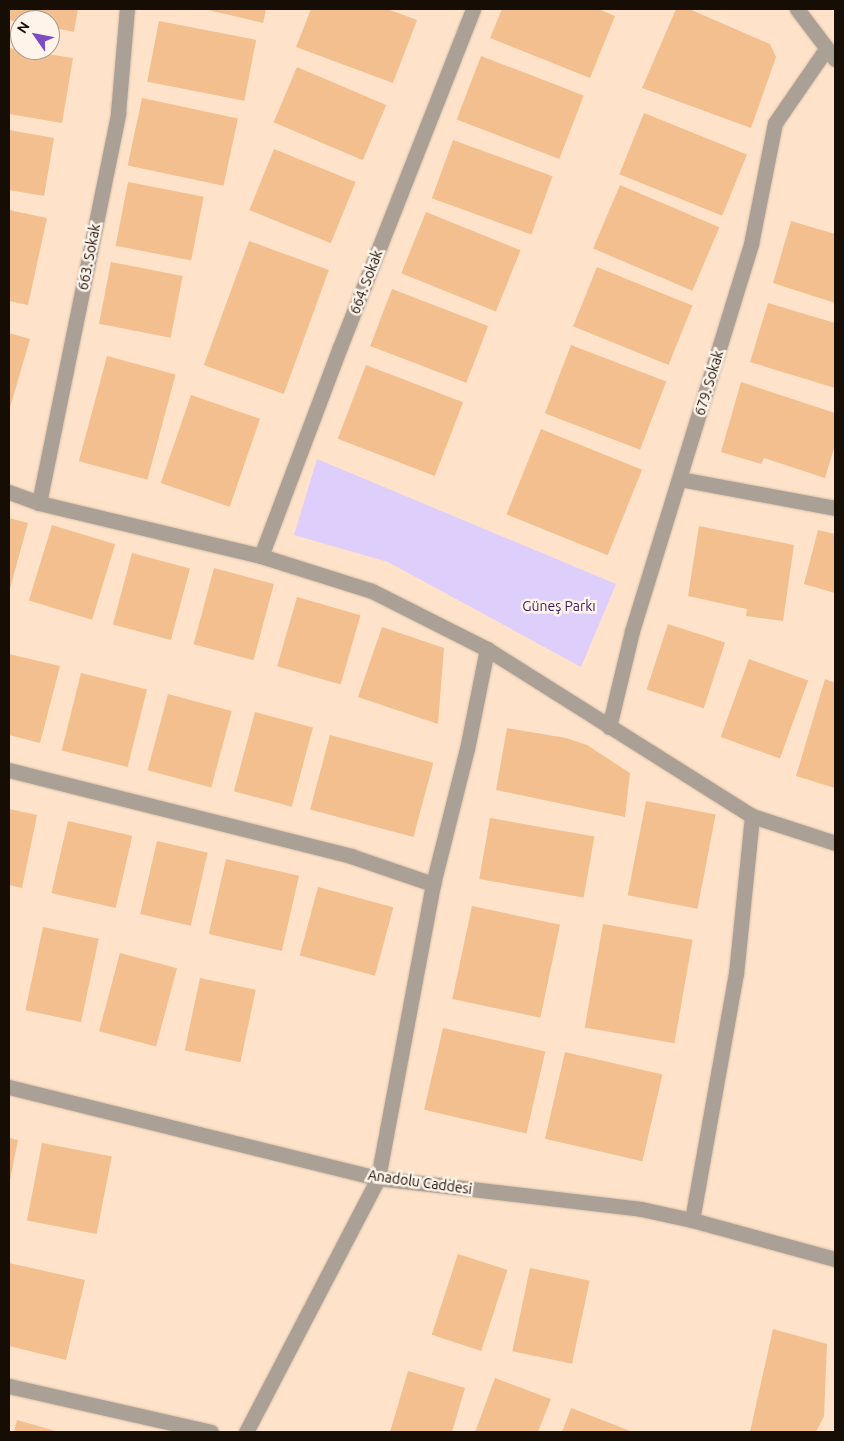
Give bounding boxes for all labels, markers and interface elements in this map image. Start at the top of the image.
north arrow [10,10,60,60]
text: N [14,19,33,36]
street label: 663. Sokak [74,222,104,292]
street label: 664. Sokak [346,248,386,316]
street label: 679. Sokak [691,348,727,418]
park label: Güneş Parkı [522,598,596,614]
street label: Anadolu Caddesi [367,1166,473,1198]

